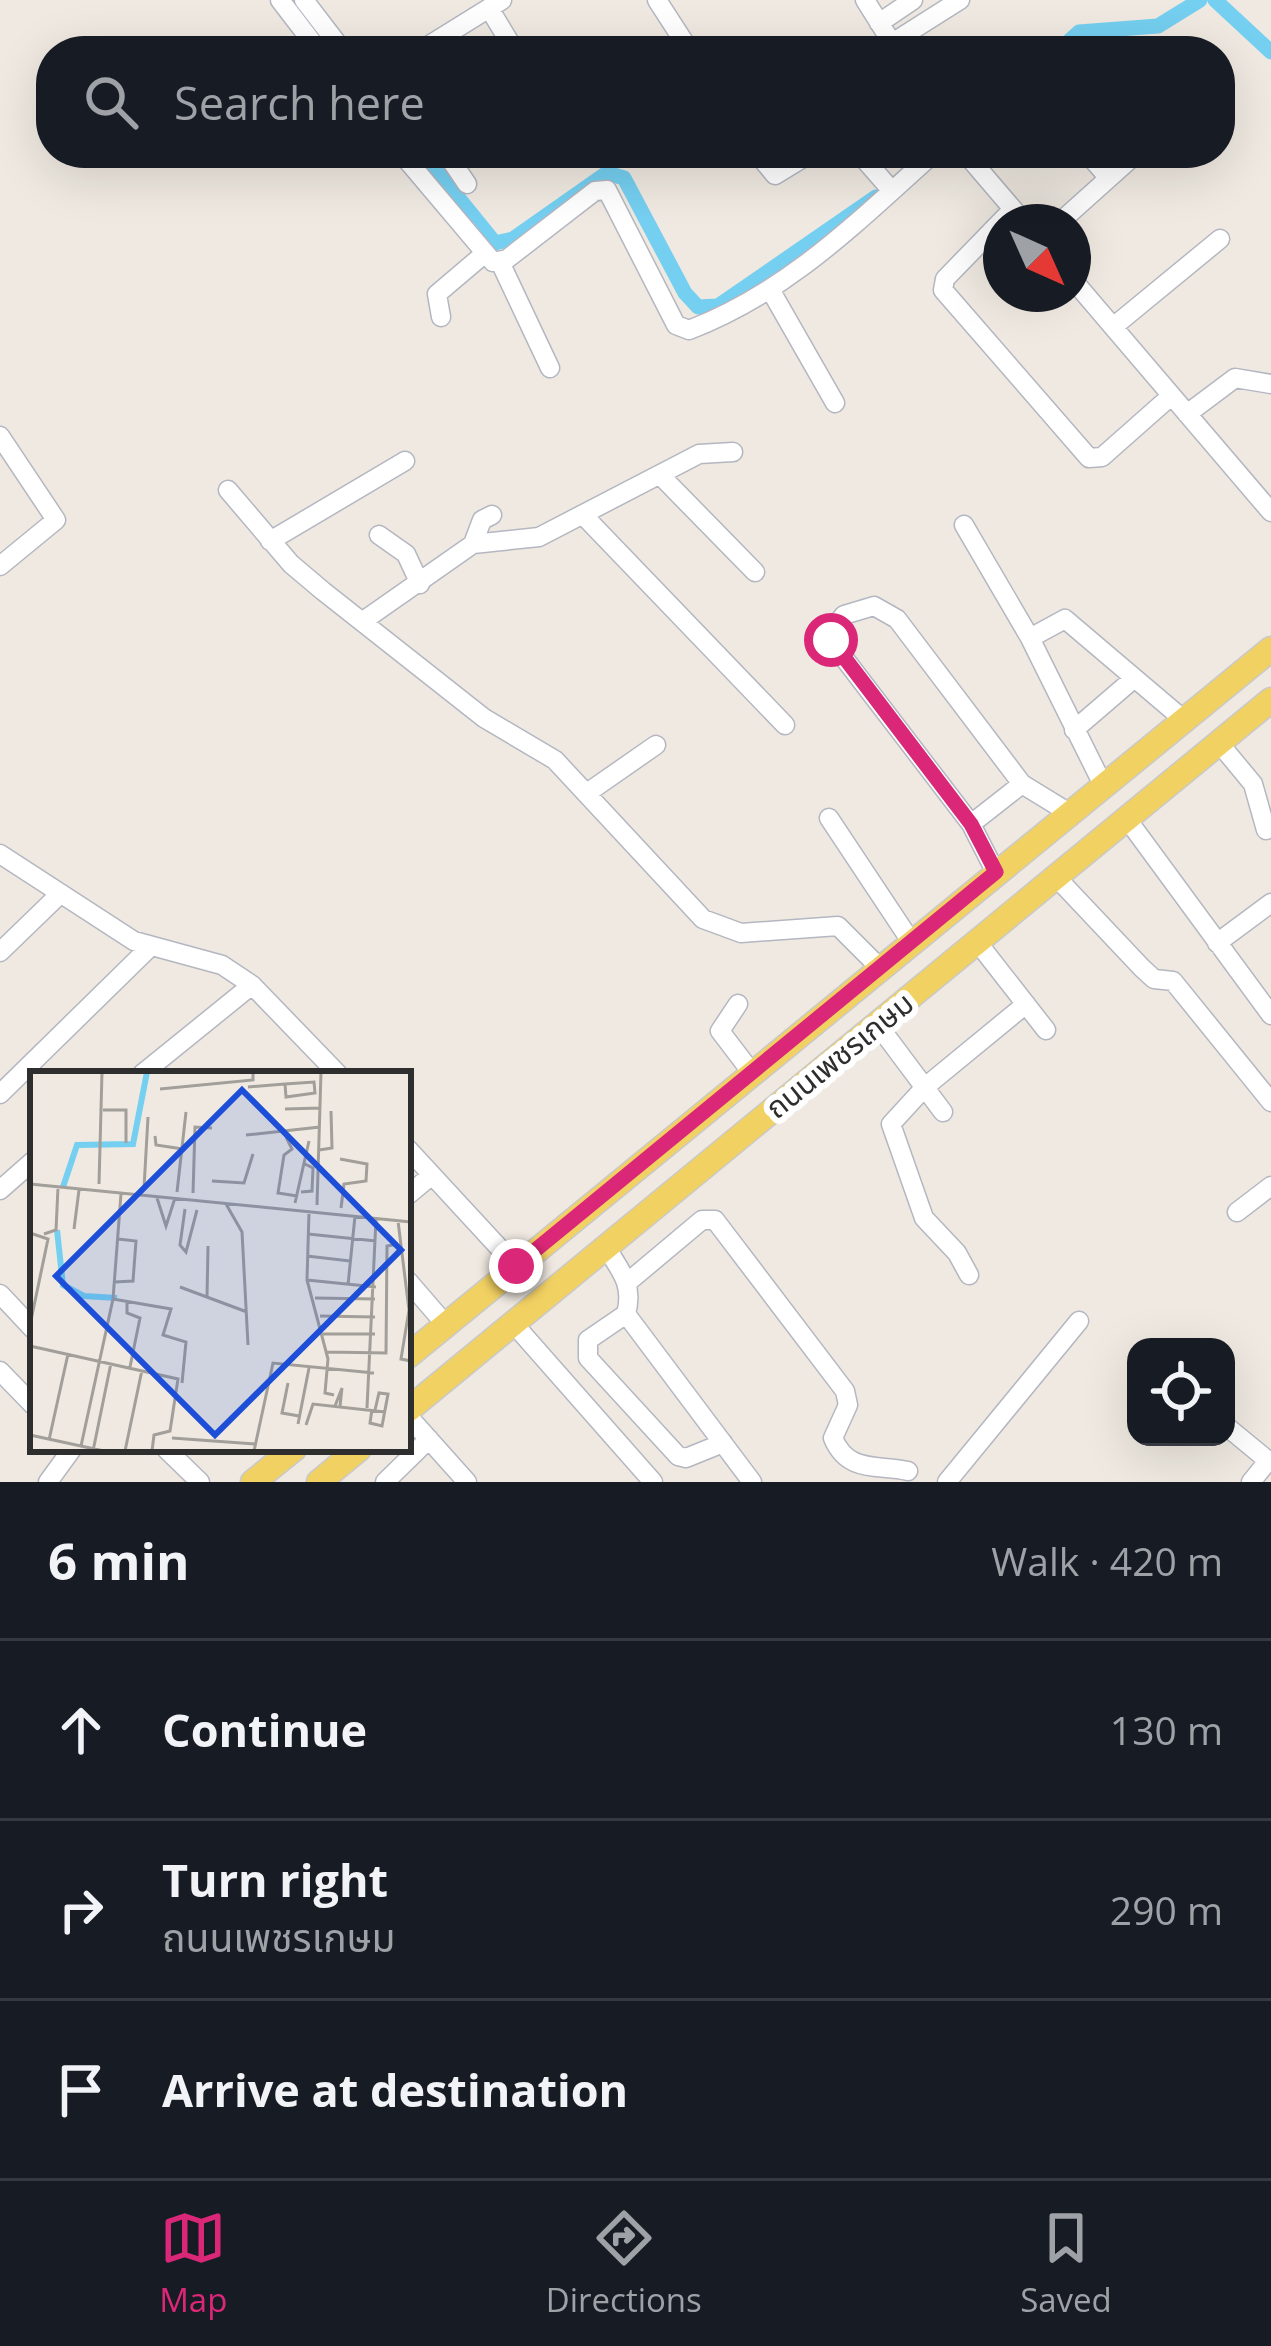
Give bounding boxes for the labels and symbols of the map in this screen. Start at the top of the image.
north arrow [983,204,1091,312]
route start [804,613,858,667]
street label: ถนนเพชรเกษม [756,982,922,1127]
inset map [30,1071,411,1452]
route end [489,1239,543,1293]

